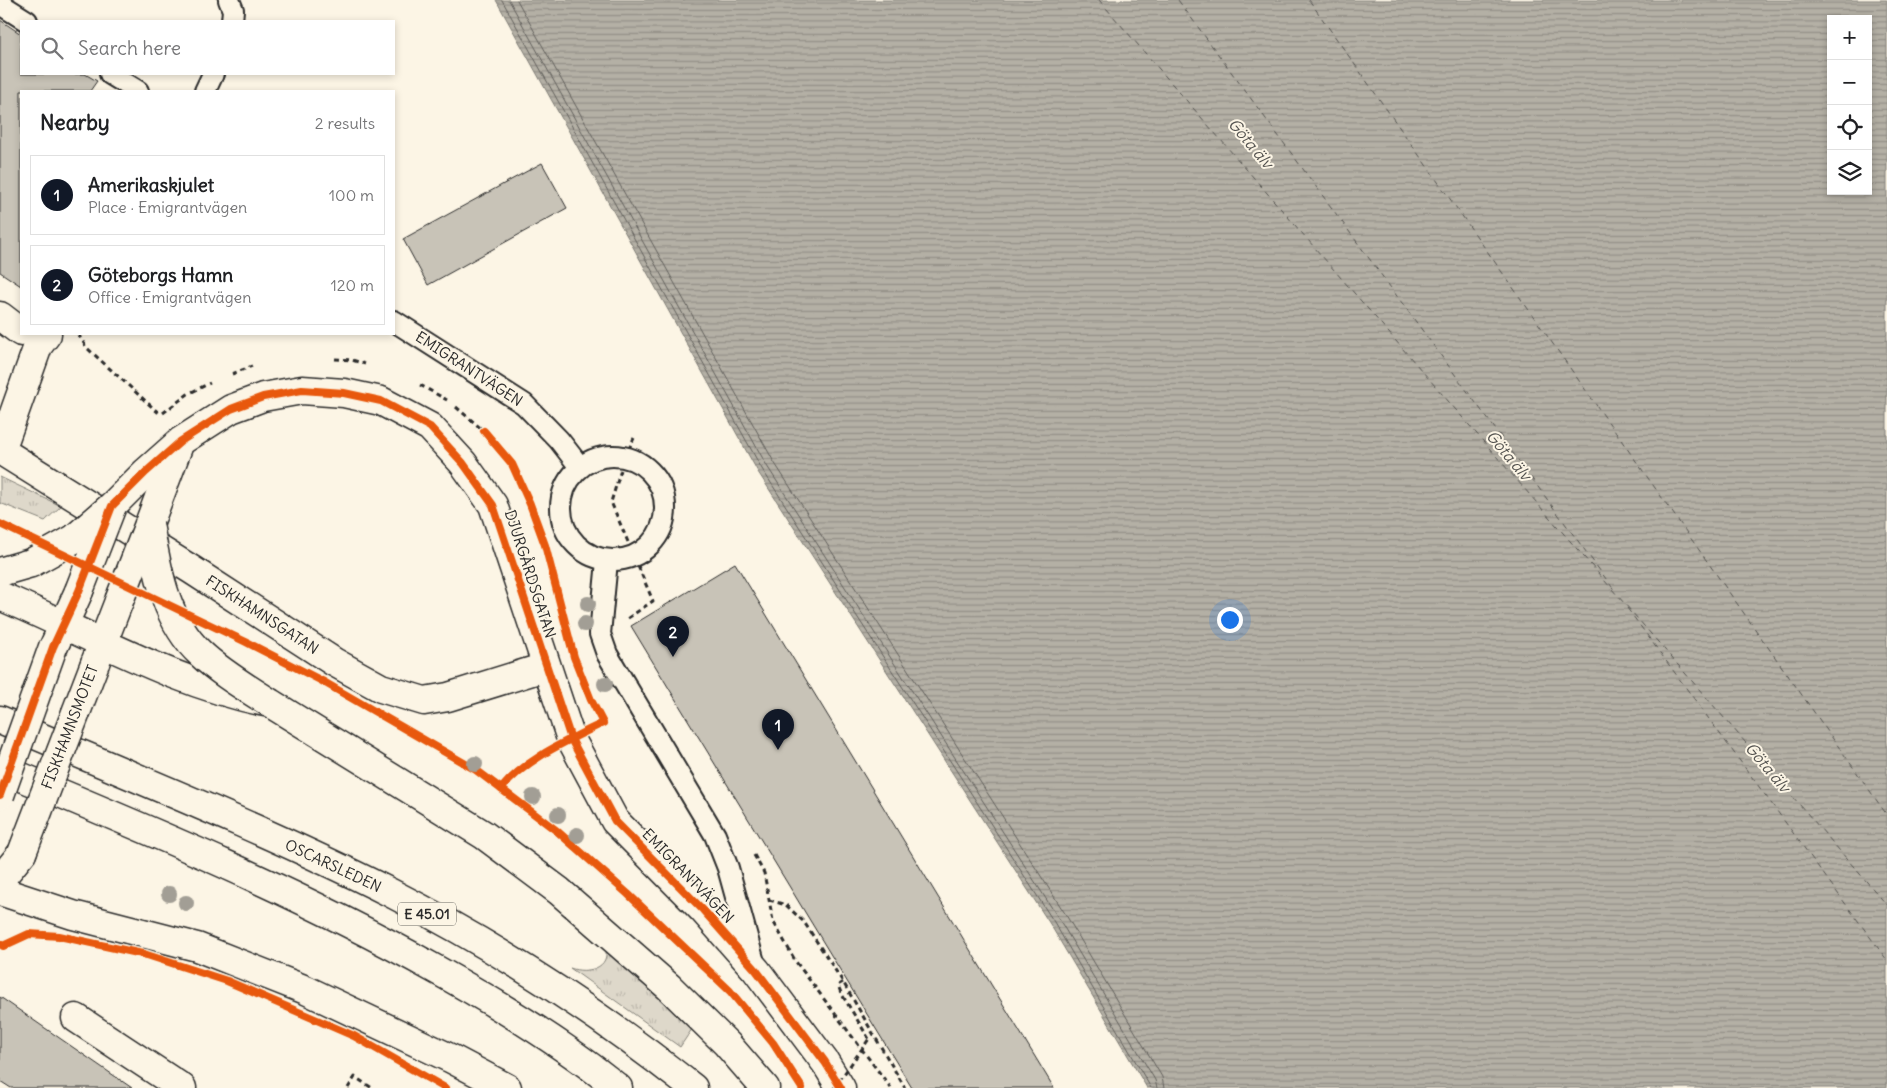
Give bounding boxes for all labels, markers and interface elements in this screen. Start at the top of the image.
map controls [1827,15,1872,195]
button: + [1827,15,1872,60]
search box [20,20,395,75]
icon: search [38,34,66,62]
text: Search here [78,36,181,60]
button: − [1827,60,1872,105]
button: locate [1827,105,1872,150]
text: Nearby [40,109,110,136]
text: 2 results [315,113,375,133]
water label: Göta älv [1224,114,1279,174]
button: layers [1827,150,1872,195]
text: Amerikaskjulet [88,173,214,197]
text: 1 [54,185,60,205]
text: 100 m [329,185,374,205]
text: Place · Emigrantvägen [88,197,247,217]
text: Göteborgs Hamn [88,263,233,287]
text: 2 [53,275,61,295]
text: 120 m [331,275,374,295]
text: Office · Emigrantvägen [88,287,252,307]
street label: EMIGRANTVÄGEN [412,327,526,410]
water label: Göta älv [1482,426,1537,486]
street label: DJURGÅRDSGATAN [501,507,561,640]
street label: FISKHAMNSGATAN [202,571,322,658]
your location [1217,607,1243,633]
pin: 2 [657,616,689,657]
street label: FISKHAMNSMOTET [37,662,102,792]
pin: 1 [762,709,794,750]
water label: Göta älv [1741,738,1796,798]
street label: EMIGRANTVÄGEN [638,824,738,927]
street label: OSCARSLEDEN [282,835,384,896]
road number: E 45.01 [398,902,456,926]

